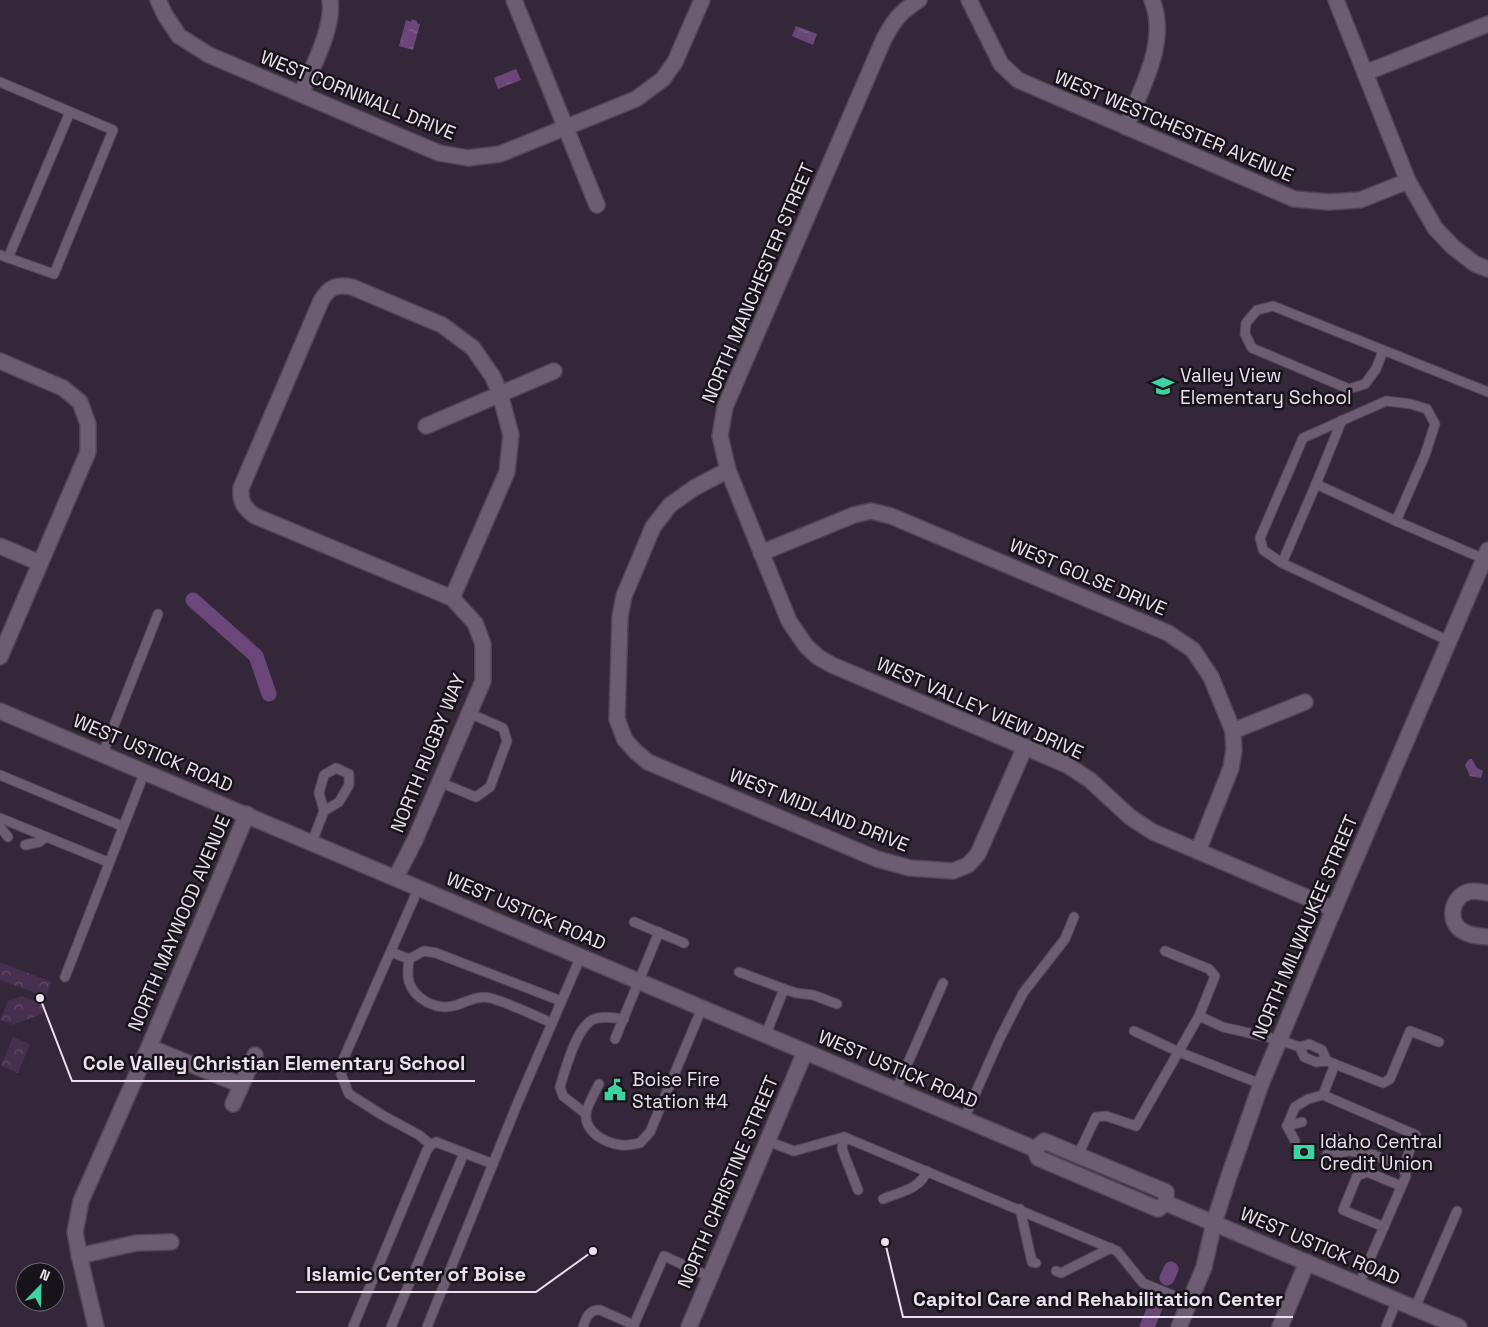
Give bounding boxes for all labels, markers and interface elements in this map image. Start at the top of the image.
street label: WEST CORNWALL DRIVE [257,44,459,146]
street label: WEST WESTCHESTER AVENUE [1051,64,1297,188]
street label: NORTH MANCHESTER STREET [696,159,820,407]
place label: Valley View Elementary School [1180,363,1352,410]
school or university icon: Valley View Elementary School [1150,373,1176,399]
street label: WEST GOLSE DRIVE [1006,533,1170,621]
street label: WEST VALLEY VIEW DRIVE [873,651,1087,765]
street label: NORTH RUGBY WAY [385,669,471,836]
street label: WEST USTICK ROAD [69,708,237,798]
street label: WEST MIDLAND DRIVE [725,762,913,858]
street label: NORTH MAYWOOD AVENUE [122,811,236,1035]
street label: NORTH MILWAUKEE STREET [1246,811,1364,1043]
street label: WEST USTICK ROAD [442,866,610,956]
street label: WEST USTICK ROAD [814,1024,982,1114]
callout: Cole Valley Christian Elementary School [72,1046,475,1081]
text: Cole Valley Christian Elementary School [83,1050,465,1076]
place label: Boise Fire Station #4 [632,1067,728,1114]
street label: NORTH CHRISTINE STREET [672,1072,784,1292]
public building icon: Boise Fire Station #4 [602,1077,628,1103]
place label: Idaho Central Credit Union [1320,1129,1442,1176]
bank icon: Idaho Central Credit Union [1291,1139,1317,1165]
street label: WEST USTICK ROAD [1236,1201,1404,1291]
callout: Islamic Center of Boise [296,1257,536,1292]
text: Islamic Center of Boise [306,1261,526,1287]
north arrow [15,1262,65,1312]
text: N [37,1265,53,1285]
callout: Capitol Care and Rehabilitation Center [903,1282,1293,1317]
text: Capitol Care and Rehabilitation Center [913,1286,1283,1312]

